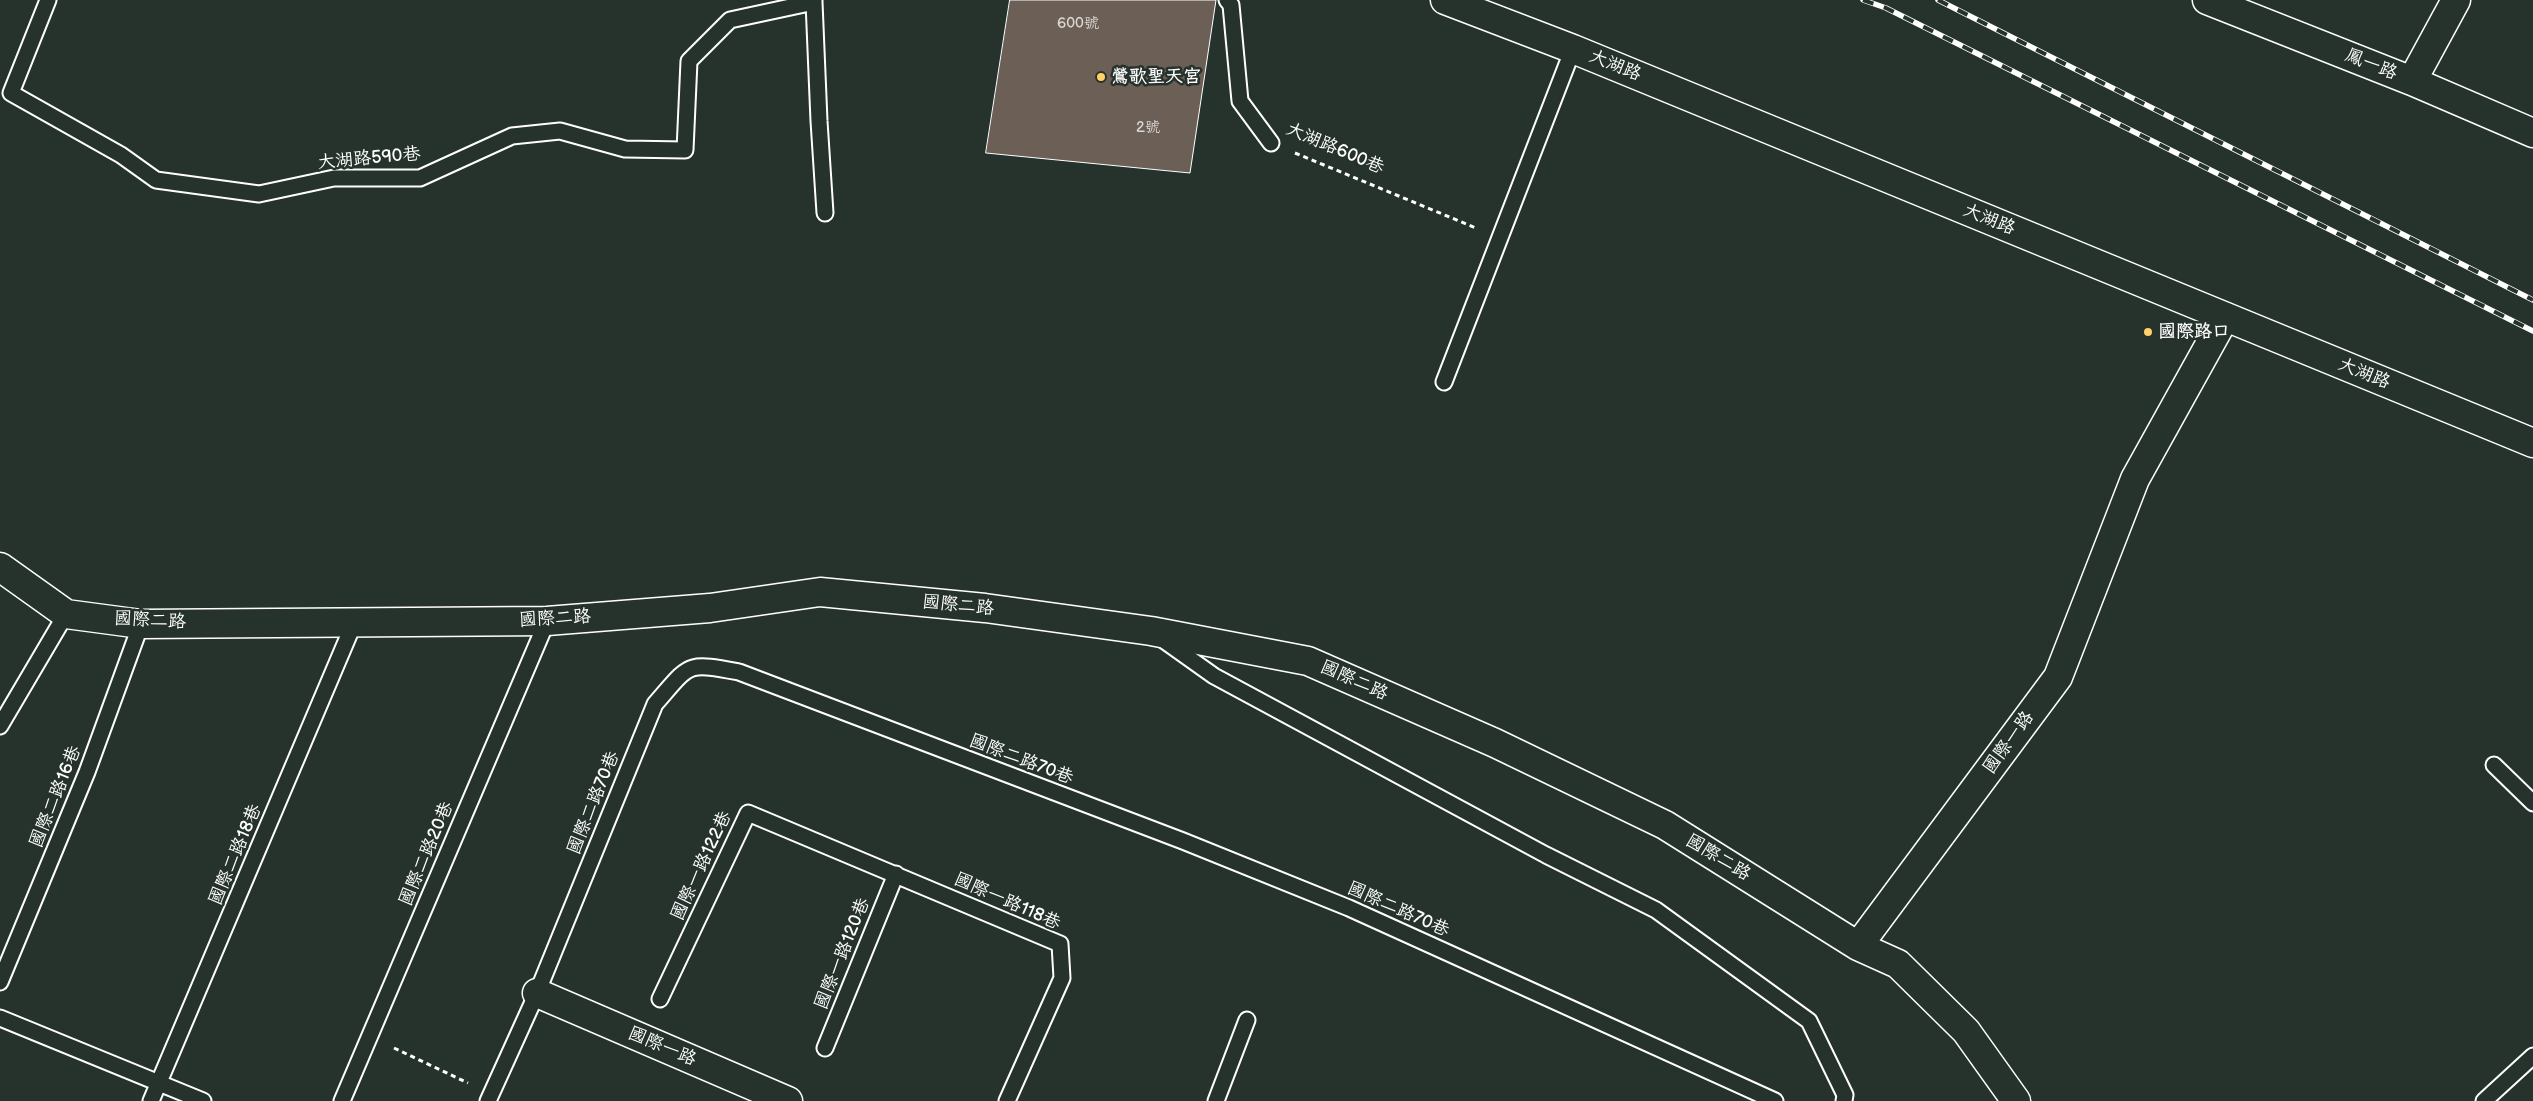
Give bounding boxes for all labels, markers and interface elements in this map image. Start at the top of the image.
house number: 600號 [1057,15,1099,33]
street label: 鳳一路 [2342,45,2400,85]
street label: 大湖路 [1586,46,1644,86]
place label: 鶯歌聖天宮 [1111,66,1201,88]
marker: 鶯歌聖天宮 [1095,71,1107,83]
house number: 2號 [1136,119,1160,137]
street label: 大湖路600巷 [1283,119,1387,179]
street label: 大湖路590巷 [317,144,421,174]
street label: 大湖路 [1960,200,2018,240]
place label: 國際路口 [2158,321,2230,343]
marker: 國際路口 [2142,326,2154,338]
street label: 大湖路 [2335,354,2393,394]
street label: 國際二路 [921,591,995,621]
street label: 國際二路 [518,606,592,632]
street label: 國際二路 [113,608,187,634]
street label: 國際二路 [1317,656,1391,706]
street label: 國際一路 [1979,708,2039,778]
street label: 國際二路70巷 [966,730,1076,790]
street label: 國際二路16巷 [26,743,86,851]
street label: 國際二路70巷 [563,748,625,858]
street label: 國際二路20巷 [395,799,459,909]
street label: 國際二路18巷 [205,801,267,909]
street label: 國際一路122巷 [667,808,737,924]
street label: 國際二路 [1682,830,1754,886]
street label: 國際一路118巷 [950,869,1064,935]
street label: 國際二路70巷 [1344,878,1452,942]
street label: 國際一路120巷 [811,895,875,1013]
street label: 國際一路 [625,1023,699,1071]

